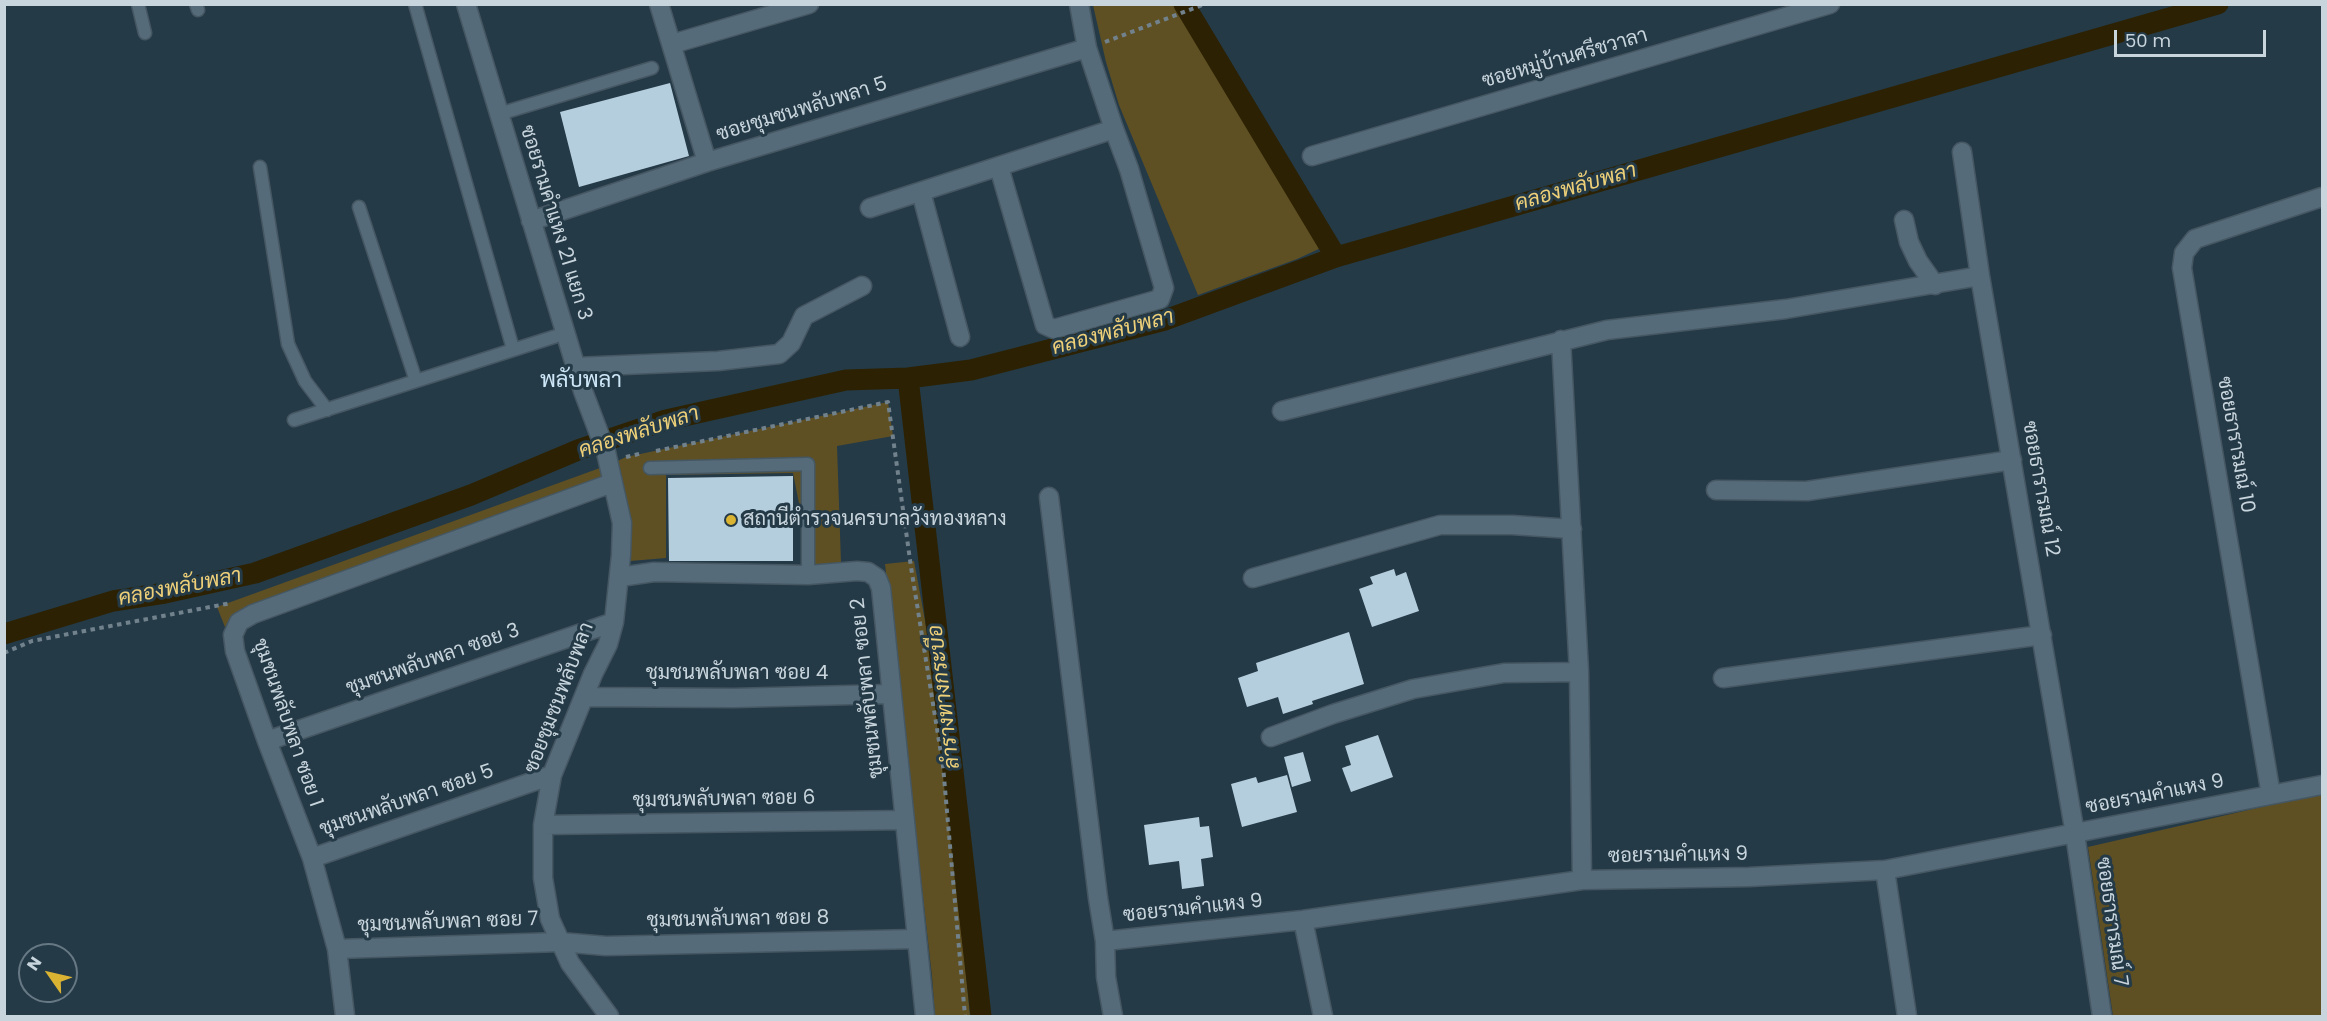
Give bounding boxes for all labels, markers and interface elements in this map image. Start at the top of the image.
scale bar [2117,18,2268,56]
street label: ซอยหมู่บ้านศรีชวาลา [1480,24,1650,94]
text: 50 m [2125,28,2171,53]
street label: ซอยชุมชนพลับพลา 5 [714,73,890,147]
street label: ซอยรามคำแหง 21 แยก 3 [514,123,596,323]
water label: คลองพลับพลา [1512,159,1640,217]
water label: คลองพลับพลา [1049,305,1177,361]
district label: พลับพลา [540,368,622,394]
street label: ซอยธารารมณ์ 10 [2211,375,2259,515]
water label: คลองพลับพลา [576,402,702,464]
street label: ซอยธารารมณ์ 12 [2016,419,2064,559]
place label: สถานีตำรวจนครบาลวังทองหลาง [743,508,1007,532]
marker: สถานีตำรวจนครบาลวังทองหลาง [724,513,738,527]
water label: คลองพลับพลา [116,564,244,612]
street label: ชุมชนพลับพลา ซอย 2 [847,596,889,780]
street label: ชุมชนพลับพลา ซอย 3 [343,619,523,701]
street label: ซอยชุมชนพลับพลา [520,619,600,777]
water label: ลำรางทางกระบือ [924,623,966,771]
street label: ชุมชนพลับพลา ซอย 1 [247,636,327,810]
street label: ชุมชนพลับพลา ซอย 4 [646,662,828,686]
street label: ชุมชนพลับพลา ซอย 5 [317,760,497,842]
street label: ซอยรามคำแหง 9 [2084,770,2226,820]
street label: ชุมชนพลับพลา ซอย 6 [632,786,816,814]
street label: ซอยรามคำแหง 9 [1608,843,1748,869]
street label: ซอยธารารมณ์ 7 [2090,856,2132,988]
street label: ซอยรามคำแหง 9 [1122,890,1264,928]
street label: ชุมชนพลับพลา ซอย 8 [646,906,830,934]
street label: ชุมชนพลับพลา ซอย 7 [357,908,539,938]
north arrow [18,943,78,1003]
text: N [21,952,47,975]

